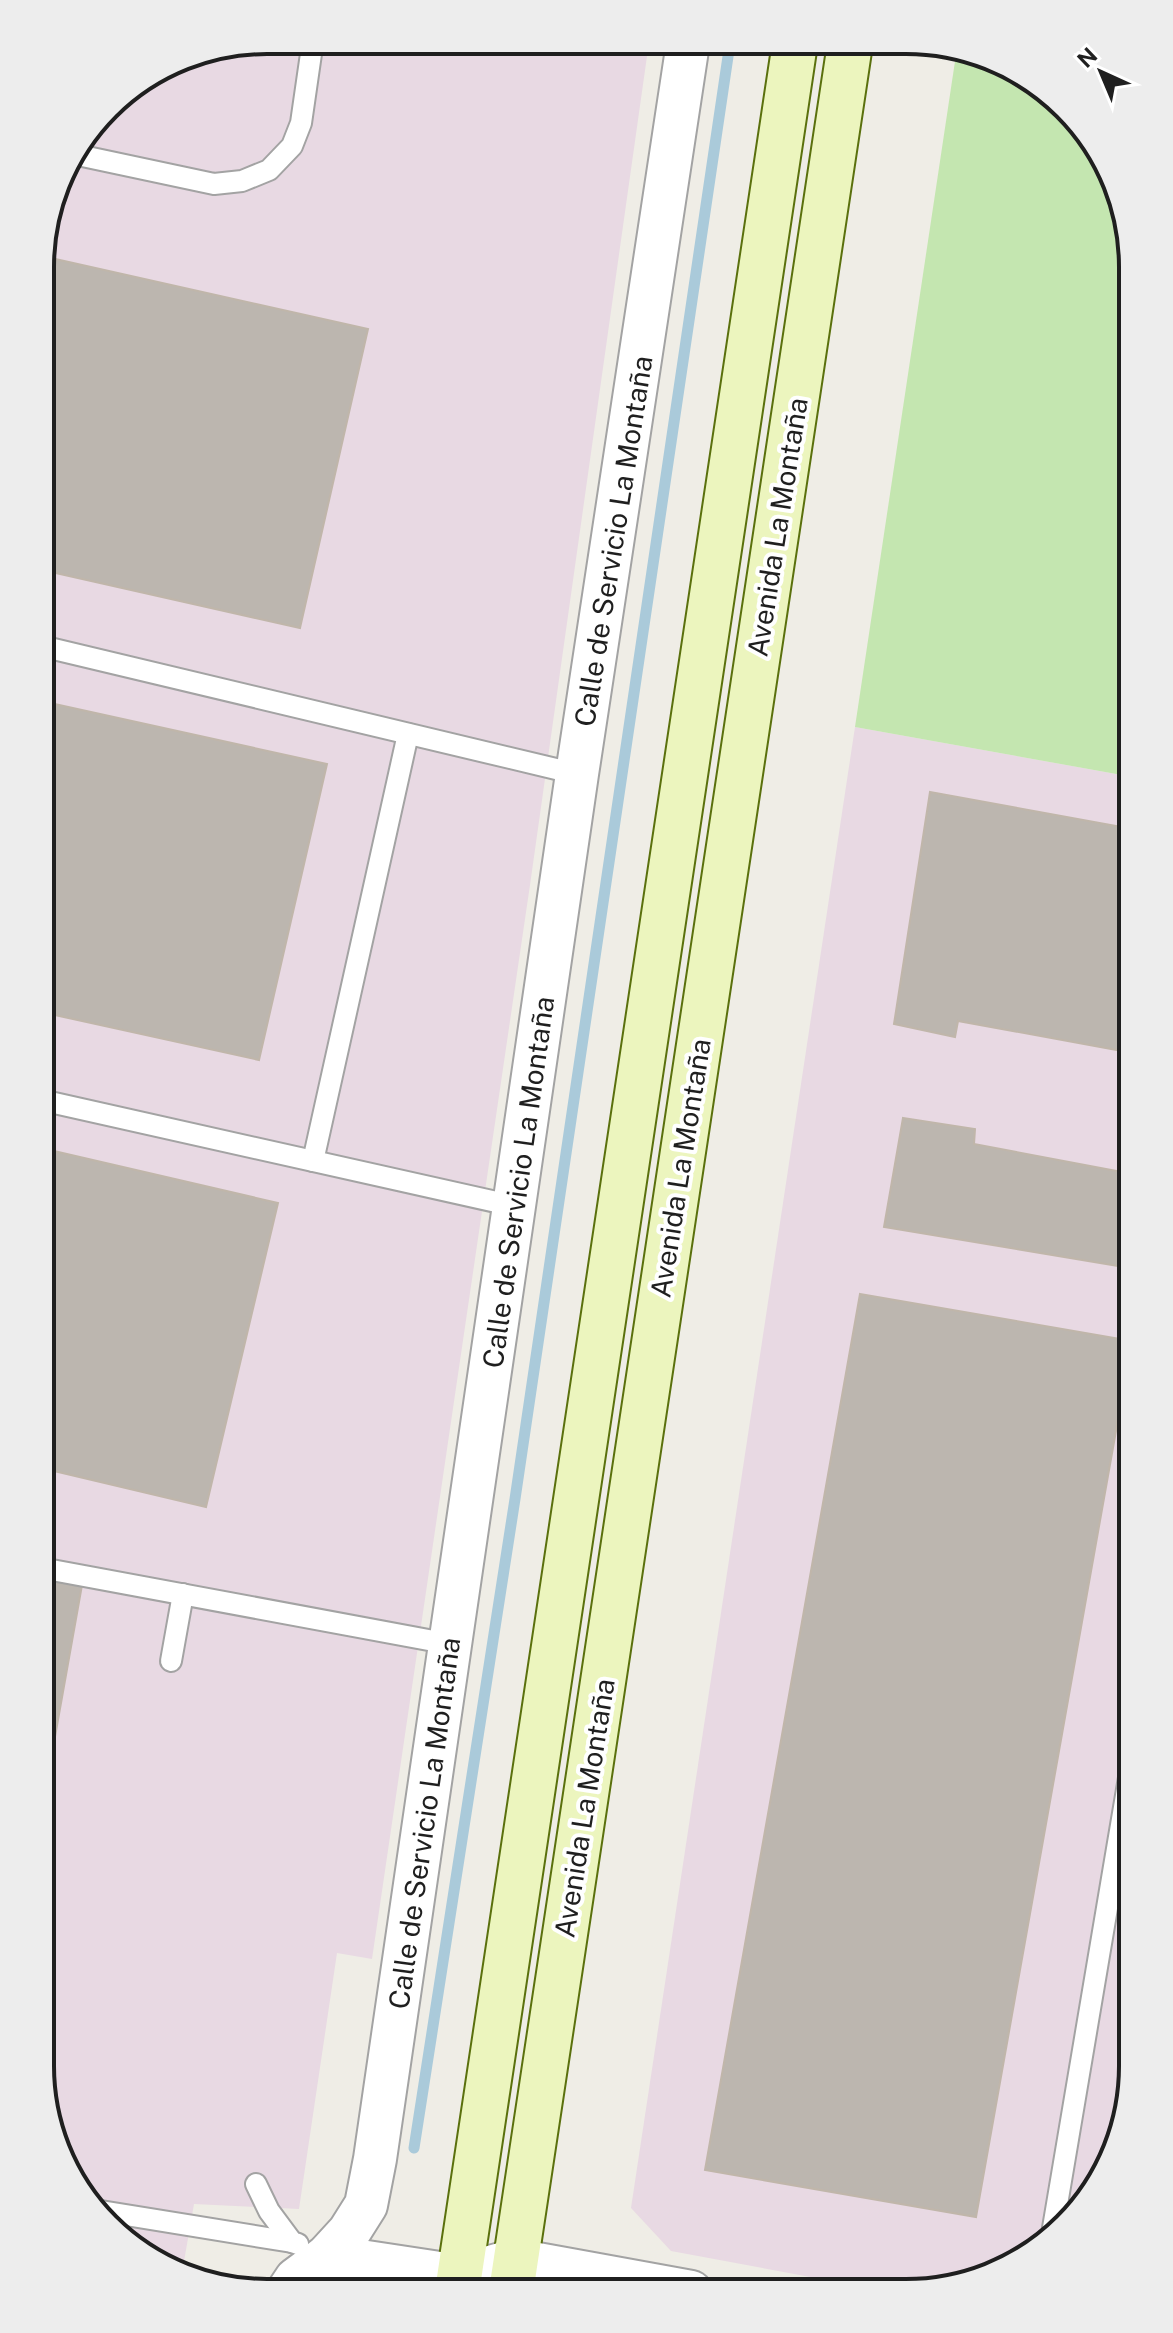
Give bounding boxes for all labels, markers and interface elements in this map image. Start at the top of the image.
north arrow [1061,32,1141,112]
text: N [1072,42,1102,73]
street label: Calle de Servicio La Montaña [567,353,659,729]
street label: Avenida La Montaña [740,395,814,659]
street label: Calle de Servicio La Montaña [476,994,560,1370]
street label: Avenida La Montaña [643,1036,717,1300]
street label: Calle de Servicio La Montaña [382,1635,466,2011]
street label: Avenida La Montaña [547,1676,621,1940]

